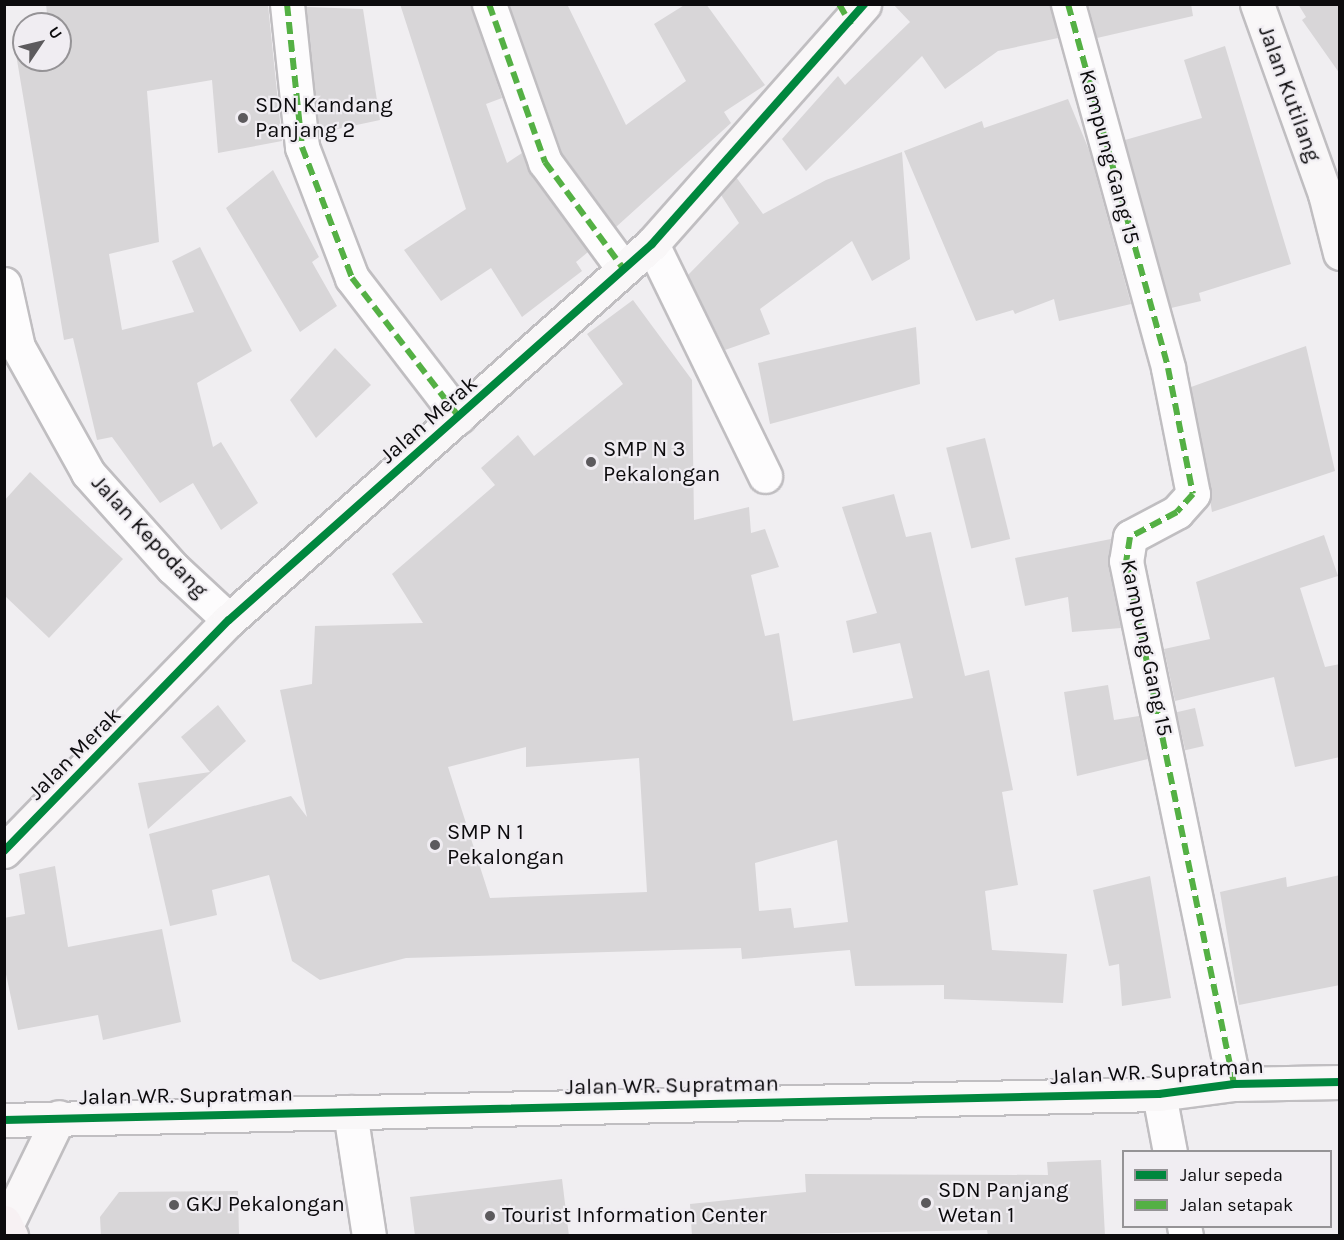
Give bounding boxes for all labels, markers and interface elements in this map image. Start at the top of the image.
north arrow [12,12,72,72]
street label: Jalan Kutilang [1252,22,1326,166]
text: U [45,23,66,43]
street label: Kampung Gang 15 [1073,67,1145,247]
place label: SDN Kandang Panjang 2 [255,92,393,144]
marker: SDN Kandang Panjang 2 [236,111,250,125]
street label: Jalan Merak [375,371,483,469]
place label: SMP N 3 Pekalongan [603,436,720,488]
marker: SMP N 3 Pekalongan [584,455,598,469]
street label: Jalan Kepodang [85,470,213,604]
street label: Kampung Gang 15 [1114,557,1178,739]
street label: Jalan Merak [23,702,127,806]
place label: SMP N 1 Pekalongan [447,819,564,870]
marker: SMP N 1 Pekalongan [428,838,442,852]
street label: Jalan WR. Supratman [1050,1053,1264,1091]
street label: Jalan WR. Supratman [565,1071,779,1101]
street label: Jalan WR. Supratman [79,1081,293,1111]
legend [1122,1150,1332,1228]
text: Jalur sepeda [1180,1164,1283,1186]
place label: SDN Panjang Wetan 1 [938,1177,1068,1228]
place label: GKJ Pekalongan [186,1192,345,1218]
text: Jalan setapak [1180,1194,1293,1216]
marker: SDN Panjang Wetan 1 [919,1196,933,1210]
marker: GKJ Pekalongan [167,1198,181,1212]
place label: Tourist Information Center [502,1203,767,1229]
marker: Tourist Information Center [483,1209,497,1223]

